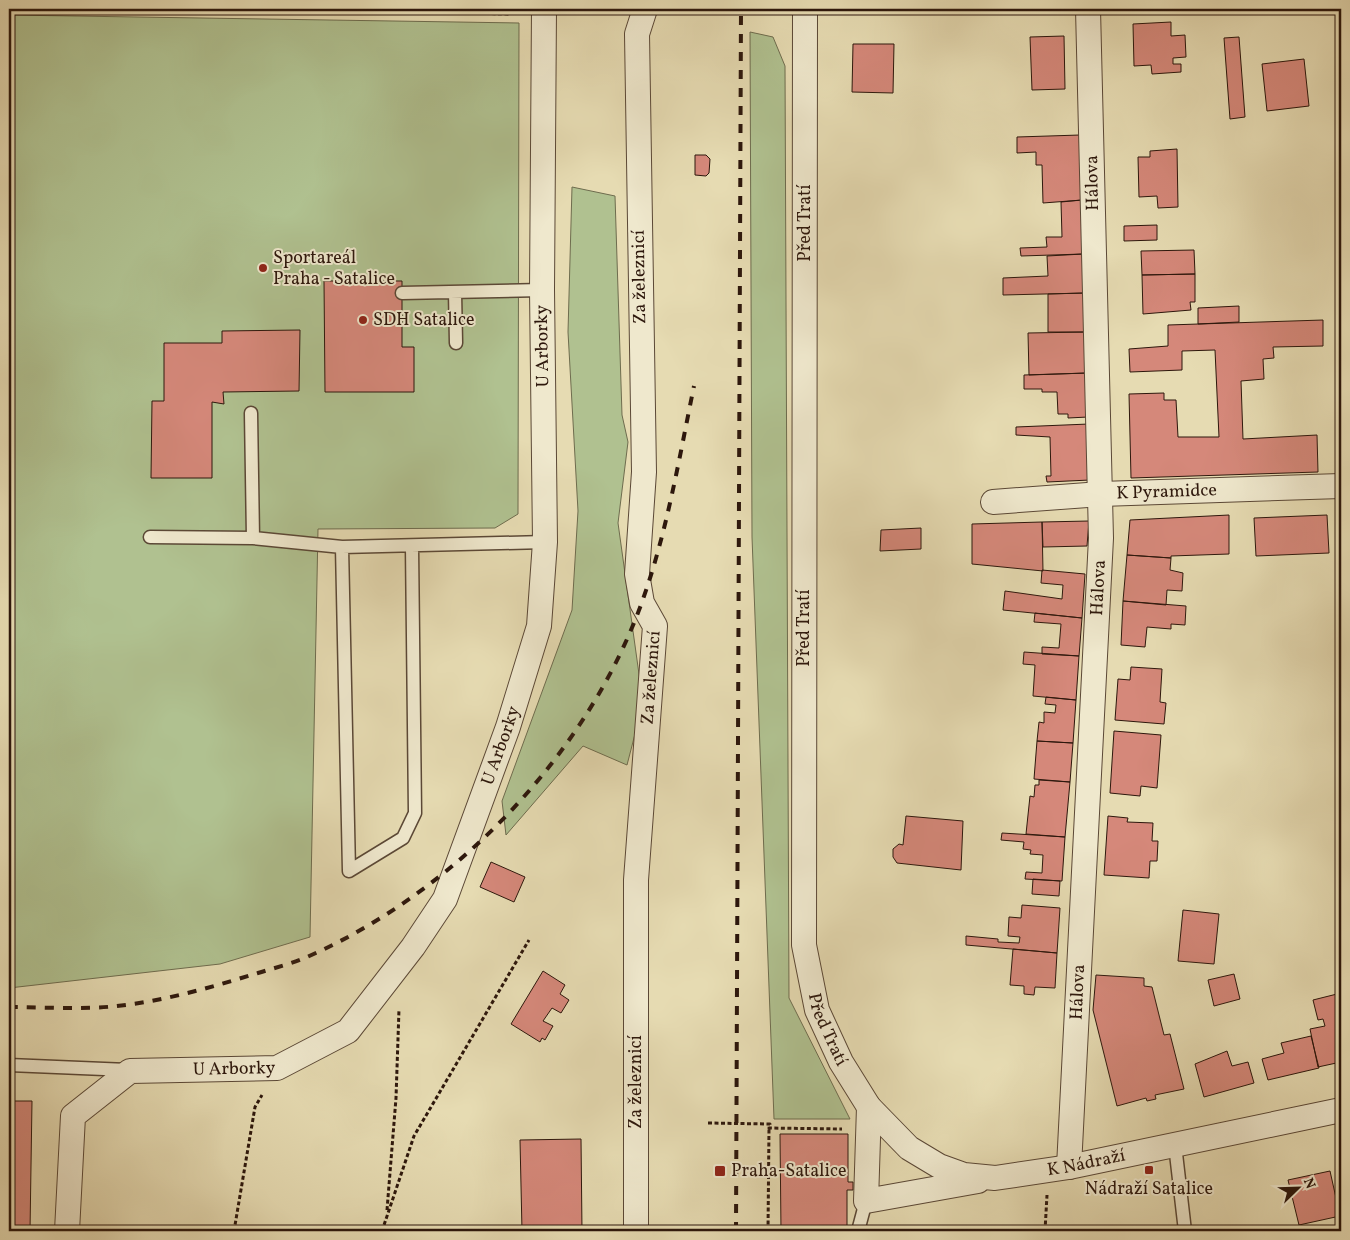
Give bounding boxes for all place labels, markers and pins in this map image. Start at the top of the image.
place label: Sportareál Praha - Satalice [273,246,395,292]
marker: Sportareál Praha - Satalice [257,262,269,274]
place label: SDH Satalice [373,308,475,333]
marker: SDH Satalice [357,314,369,326]
place label: Praha-Satalice [731,1159,847,1184]
marker: Praha-Satalice [713,1164,727,1178]
marker: Nádraží Satalice [1143,1164,1155,1176]
place label: Nádraží Satalice [1085,1177,1213,1202]

